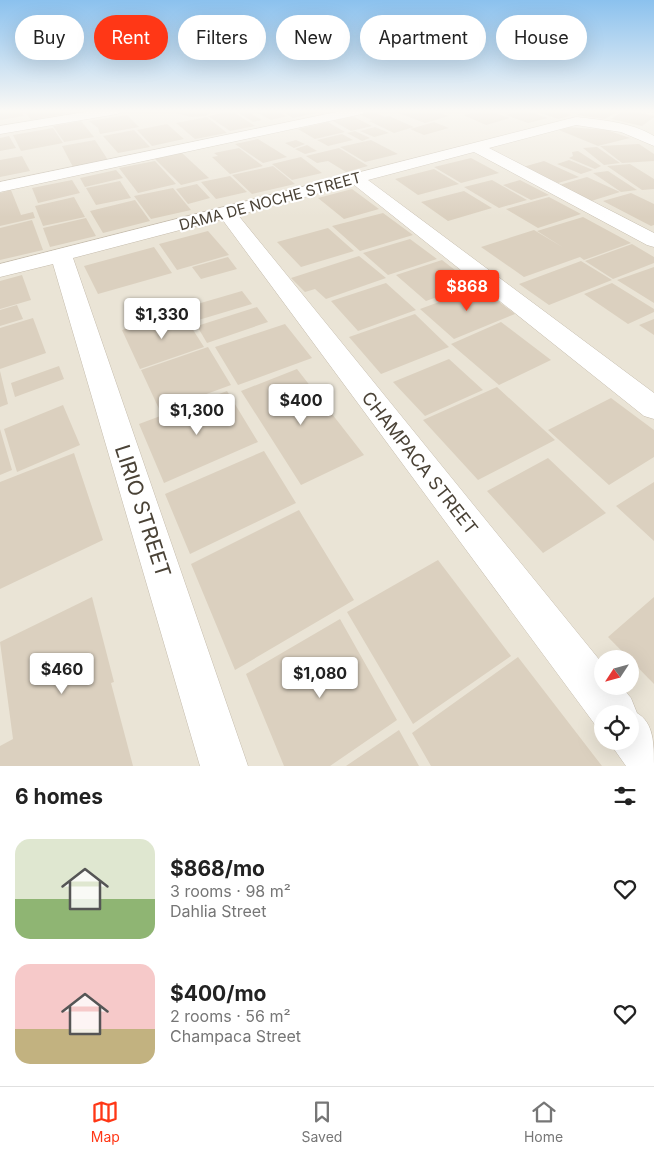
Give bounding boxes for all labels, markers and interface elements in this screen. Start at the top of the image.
chip: Buy [15,15,84,60]
chip: Rent [94,15,168,60]
chip: Filters [178,15,266,60]
chip: New [276,15,350,60]
chip: Apartment [360,15,486,60]
chip: House [496,15,587,60]
street label: DAMA DE NOCHE STREET [177,168,363,234]
pin: $868 [437,270,497,312]
text: $868 [446,276,488,296]
pin: $1,330 [121,298,203,340]
text: $1,330 [135,304,189,324]
pin: $400 [271,384,331,426]
street label: CHAMPACA STREET [358,387,482,539]
text: $400 [280,390,322,410]
pin: $1,300 [156,394,238,436]
text: $1,300 [170,400,224,420]
street label: LIRIO STREET [110,442,176,580]
north arrow [594,650,639,695]
map controls [594,650,639,750]
pin: $460 [32,652,92,695]
pin: $1,080 [279,656,361,699]
text: $460 [41,659,83,679]
text: $1,080 [293,663,347,683]
button: locate [594,705,639,750]
icon: filters [611,782,639,810]
text: 6 homes [15,784,103,809]
text: $868/mo [170,856,265,881]
icon: home [55,859,115,919]
icon: heart [611,875,639,903]
text: 3 rooms · 98 m² [170,881,291,901]
text: Dahlia Street [170,901,266,921]
text: $400/mo [170,981,266,1006]
icon: home [55,984,115,1044]
icon: heart [611,1000,639,1028]
text: 2 rooms · 56 m² [170,1006,291,1026]
text: Champaca Street [170,1026,301,1046]
tab: Map [91,1098,120,1145]
tab: Saved [301,1098,342,1145]
tab: Home [524,1098,563,1145]

